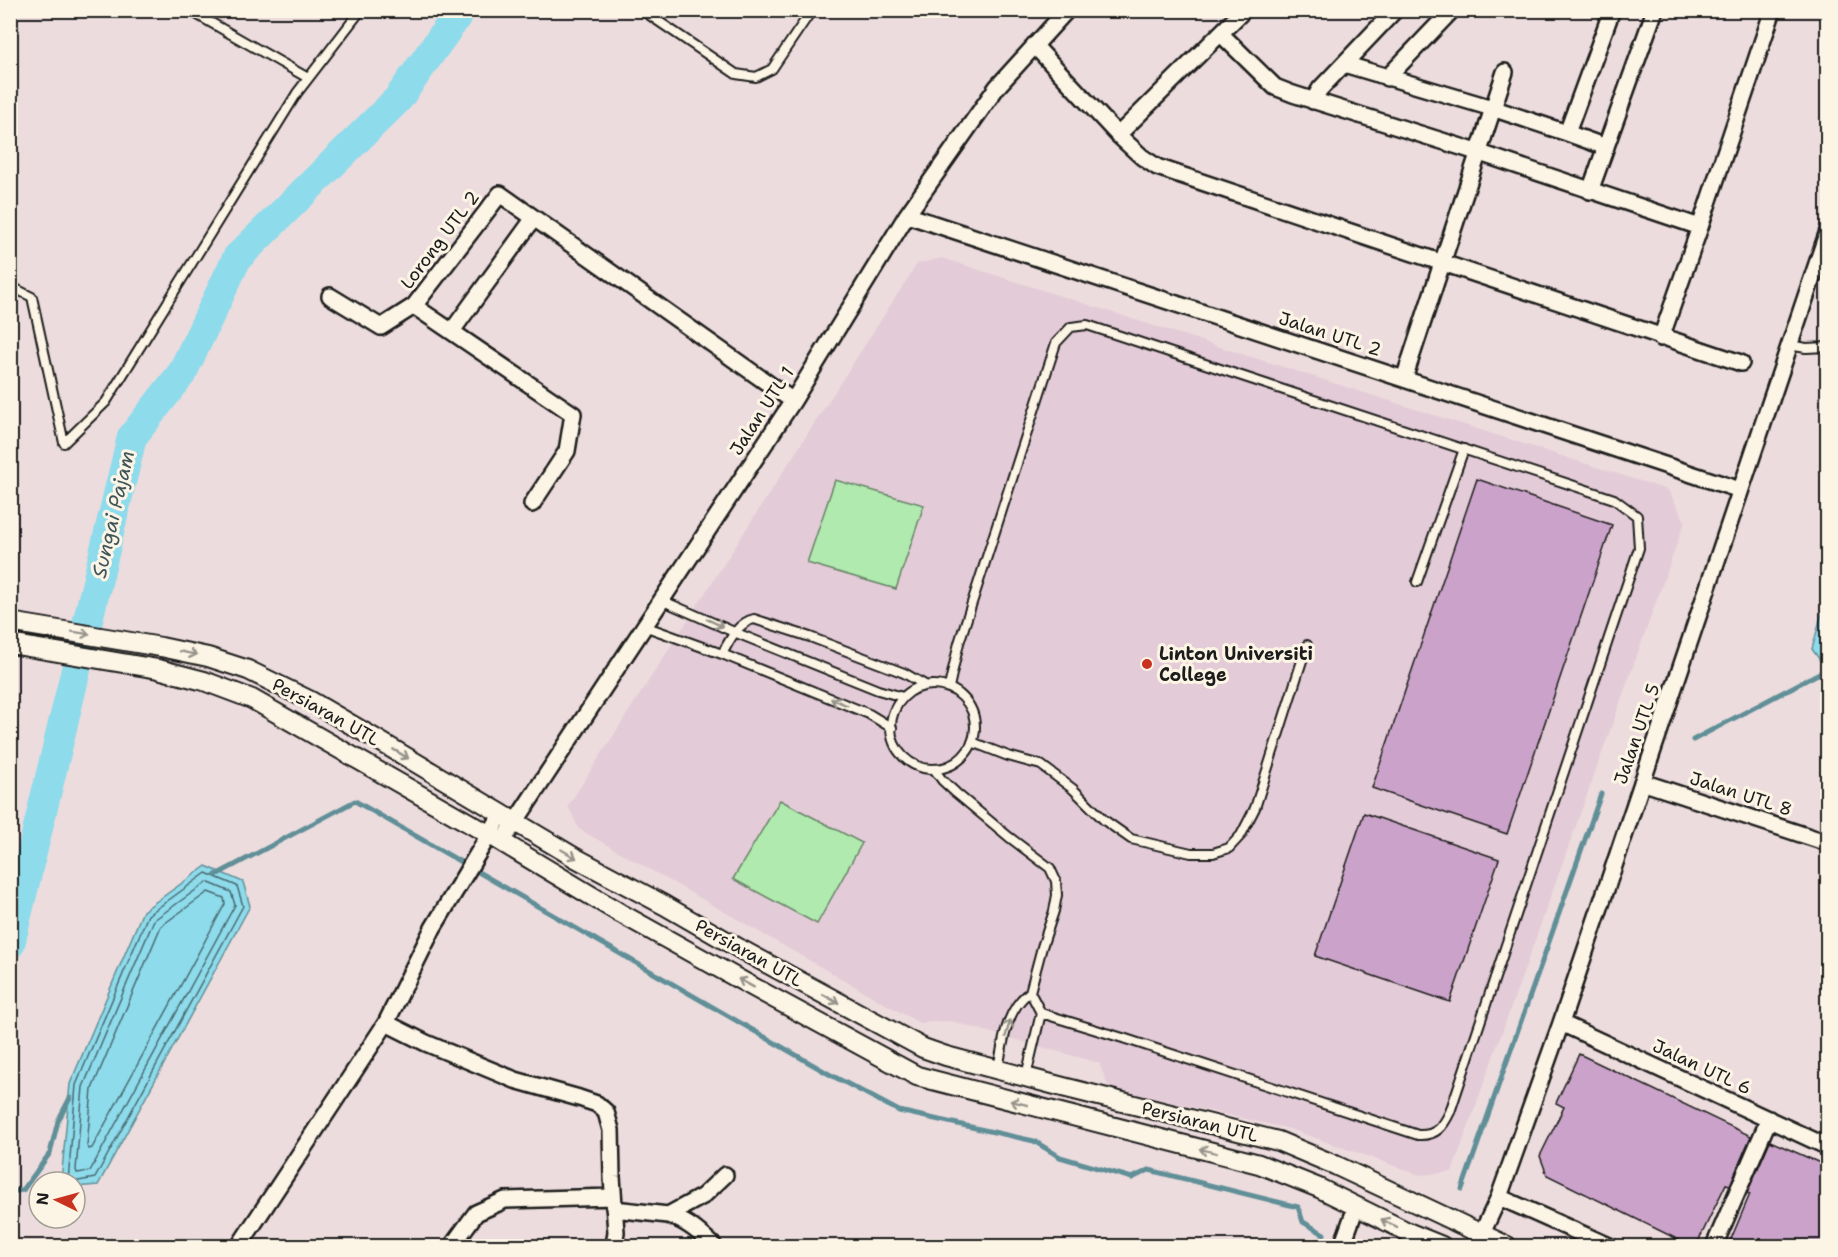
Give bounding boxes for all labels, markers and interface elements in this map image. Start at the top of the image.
street label: Lorong UTL 2 [395,186,485,294]
street label: Jalan UTL 2 [1276,306,1384,362]
street label: Jalan UTL 1 [724,362,800,460]
water label: Sungai Pajam [86,448,140,580]
one-way arrow [705,618,723,630]
one-way arrow [71,628,91,639]
place label: Linton Universiti College [1159,642,1313,687]
one-way arrow [178,648,198,659]
marker: Linton Universiti College [1140,657,1154,671]
street label: Persiaran UTL [268,673,384,751]
street label: Jalan UTL 5 [1609,681,1665,787]
one-way arrow [831,696,849,707]
one-way arrow [392,748,409,760]
street label: Jalan UTL 8 [1687,766,1795,822]
one-way arrow [560,848,577,860]
street label: Persiaran UTL [691,914,807,992]
one-way arrow [738,977,755,989]
one-way arrow [822,994,840,1005]
one-way arrow [1003,1019,1014,1038]
street label: Jalan UTL 6 [1649,1034,1755,1100]
one-way arrow [1010,1096,1029,1108]
street label: Persiaran UTL [1139,1096,1261,1148]
one-way arrow [1199,1144,1218,1156]
north arrow [27,1170,87,1230]
text: N [32,1192,54,1206]
one-way arrow [1380,1216,1398,1228]

